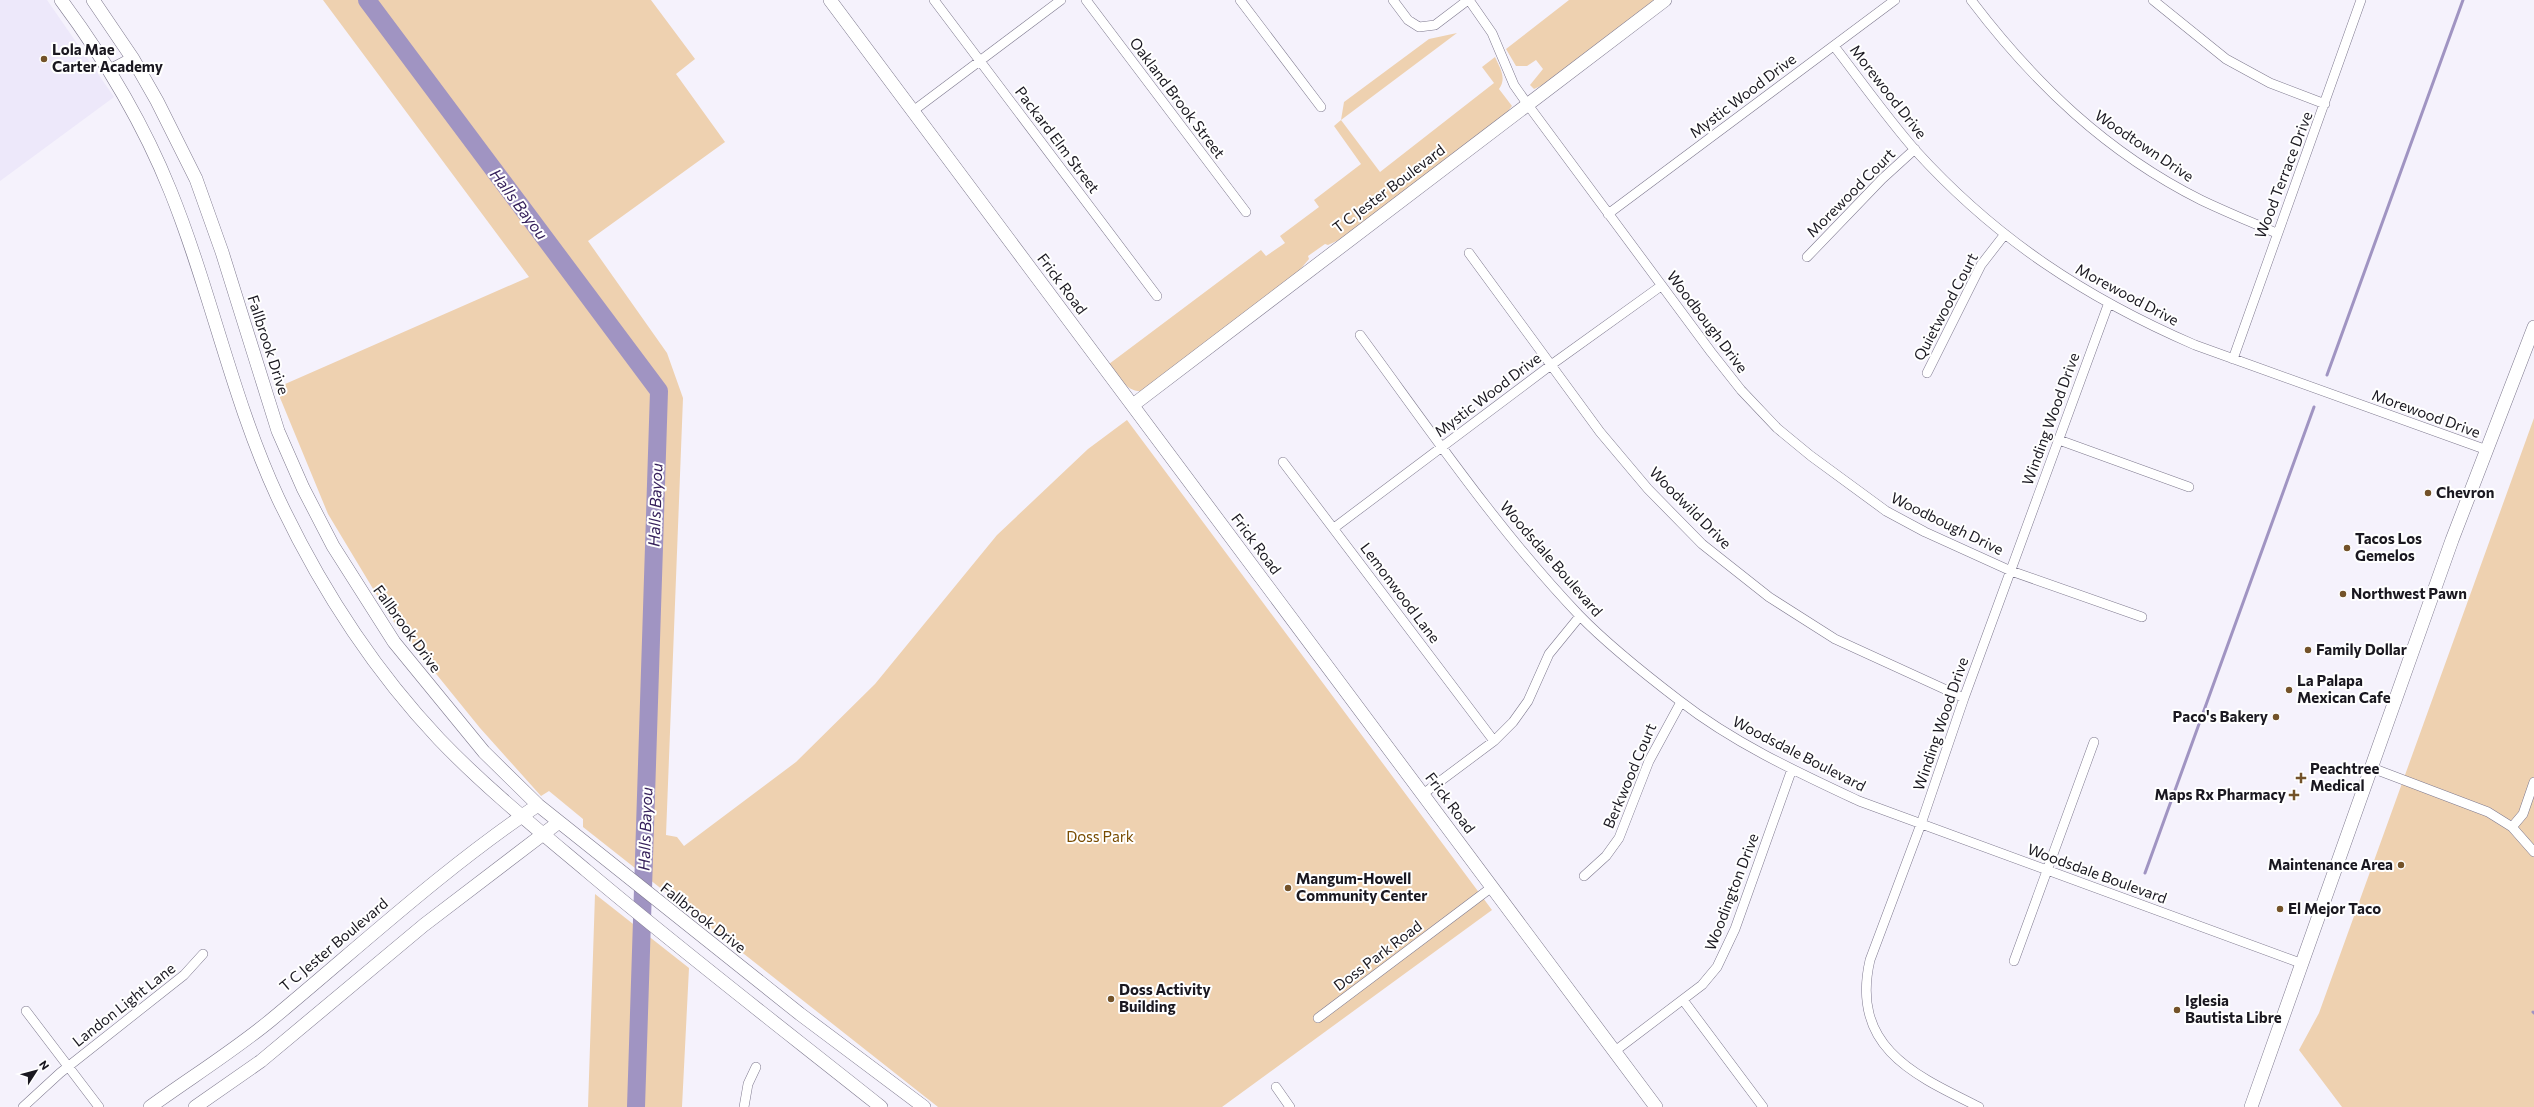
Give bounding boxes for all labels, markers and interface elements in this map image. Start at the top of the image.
street label: Oakland Brook Street [1126,33,1229,161]
place label: Lola Mae Carter Academy [52,40,164,75]
street label: Morewood Drive [1847,41,1931,142]
street label: Mystic Wood Drive [1686,49,1799,141]
marker: Lola Mae Carter Academy [39,54,49,64]
street label: Packard Elm Street [1012,82,1104,196]
street label: Woodtown Drive [2092,105,2197,185]
street label: Wood Terrace Drive [2251,109,2316,241]
street label: T C Jester Boulevard [1329,140,1448,236]
street label: Morewood Court [1802,144,1898,240]
water label: Halls Bayou [487,165,552,243]
street label: Frick Road [1034,249,1092,317]
street label: Quietwood Court [1909,250,1981,363]
street label: Morewood Drive [2073,259,2182,329]
street label: Woodbough Drive [1664,267,1752,376]
street label: Fallbrook Drive [244,293,294,397]
street label: Mystic Wood Drive [1431,348,1544,440]
street label: Winding Wood Drive [2018,350,2082,487]
street label: Morewood Drive [2370,385,2483,441]
water label: Halls Bayou [644,463,665,547]
street label: Woodwild Drive [1646,463,1735,552]
place label: Chevron [2436,483,2494,501]
street label: Woodbough Drive [1888,488,2007,558]
marker: Chevron [2423,488,2433,498]
street label: Woodsdale Boulevard [1497,497,1607,620]
street label: Frick Road [1228,509,1286,577]
place label: Tacos Los Gemelos [2355,529,2422,564]
street label: Lemonwood Lane [1357,539,1444,646]
marker: Tacos Los Gemelos [2342,543,2352,553]
street label: Fallbrook Drive [370,581,446,676]
place label: Northwest Pawn [2351,584,2467,602]
marker: Northwest Pawn [2338,589,2348,599]
place label: Family Dollar [2316,640,2407,658]
marker: Family Dollar [2303,645,2313,655]
street label: Winding Wood Drive [1909,655,1971,793]
place label: La Palapa Mexican Cafe [2297,671,2391,706]
marker: La Palapa Mexican Cafe [2284,685,2294,695]
place label: Paco's Bakery [2173,707,2269,725]
street label: Woodsdale Boulevard [1730,712,1869,795]
marker: Paco's Bakery [2271,712,2281,722]
street label: Berkwood Court [1599,720,1659,831]
place label: Peachtree Medical [2310,759,2379,794]
street label: Frick Road [1422,768,1480,836]
marker: Peachtree Medical [2295,772,2307,784]
place label: Maps Rx Pharmacy [2154,785,2287,803]
water label: Halls Bayou [634,787,655,871]
marker: Maps Rx Pharmacy [2289,790,2299,800]
park label: Doss Park [1066,827,1134,845]
street label: Woodington Drive [1700,830,1762,953]
street label: Woodsdale Boulevard [2025,839,2170,907]
place label: Maintenance Area [2268,855,2393,873]
marker: Maintenance Area [2396,860,2406,870]
place label: Mangum-Howell Community Center [1296,869,1427,904]
street label: Fallbrook Drive [657,878,750,956]
marker: Mangum-Howell Community Center [1283,883,1293,893]
street label: T C Jester Boulevard [276,894,391,995]
place label: El Mejor Taco [2288,899,2381,917]
marker: El Mejor Taco [2275,904,2285,914]
street label: Doss Park Road [1330,916,1425,994]
street label: Landon Light Lane [68,959,178,1050]
place label: Doss Activity Building [1119,980,1211,1015]
place label: Iglesia Bautista Libre [2185,991,2282,1026]
marker: Doss Activity Building [1106,994,1116,1004]
marker: Iglesia Bautista Libre [2172,1005,2182,1015]
north arrow [16,1051,56,1091]
text: N [37,1058,52,1072]

